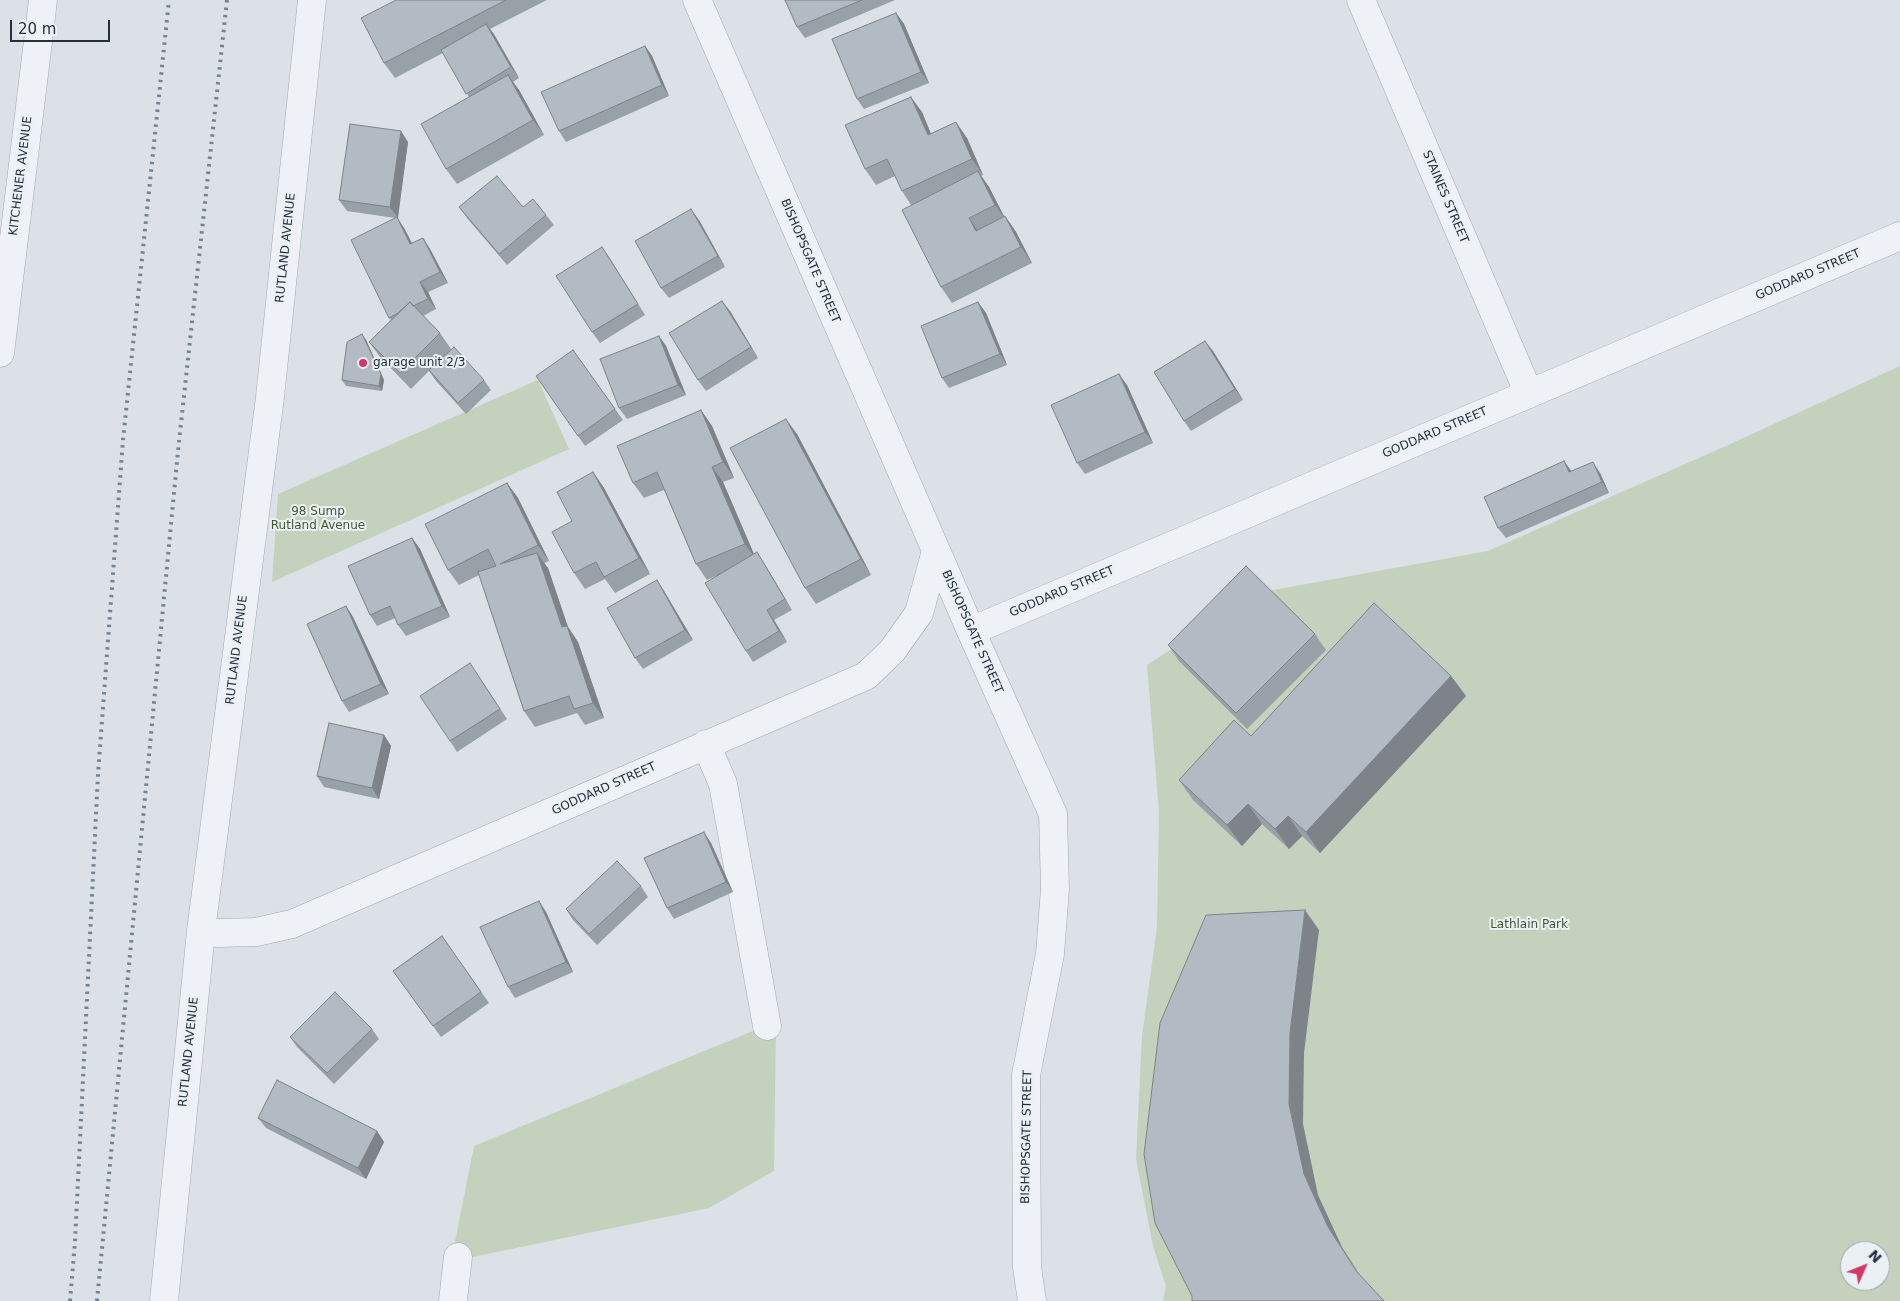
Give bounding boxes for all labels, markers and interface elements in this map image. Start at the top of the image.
scale bar [12,10,112,42]
text: 20 m [18,20,56,38]
street label: KITCHENER AVENUE [7,115,35,237]
street label: STAINES STREET [1419,148,1471,246]
street label: RUTLAND AVENUE [273,192,299,304]
street label: BISHOPSGATE STREET [777,197,843,325]
street label: GODDARD STREET [1753,246,1863,304]
place label: garage unit 2/3 [373,356,465,370]
marker: garage unit 2/3 [357,357,369,369]
street label: GODDARD STREET [1380,404,1490,462]
park label: 98 Sump Rutland Avenue [271,505,365,533]
street label: GODDARD STREET [1007,563,1117,621]
street label: BISHOPSGATE STREET [938,568,1006,696]
street label: RUTLAND AVENUE [223,594,251,706]
street label: GODDARD STREET [550,760,658,818]
park label: Lathlain Park [1490,918,1568,932]
street label: RUTLAND AVENUE [176,996,202,1108]
street label: BISHOPSGATE STREET [1019,1070,1035,1204]
north arrow [1840,1241,1890,1291]
text: N [1865,1247,1885,1266]

